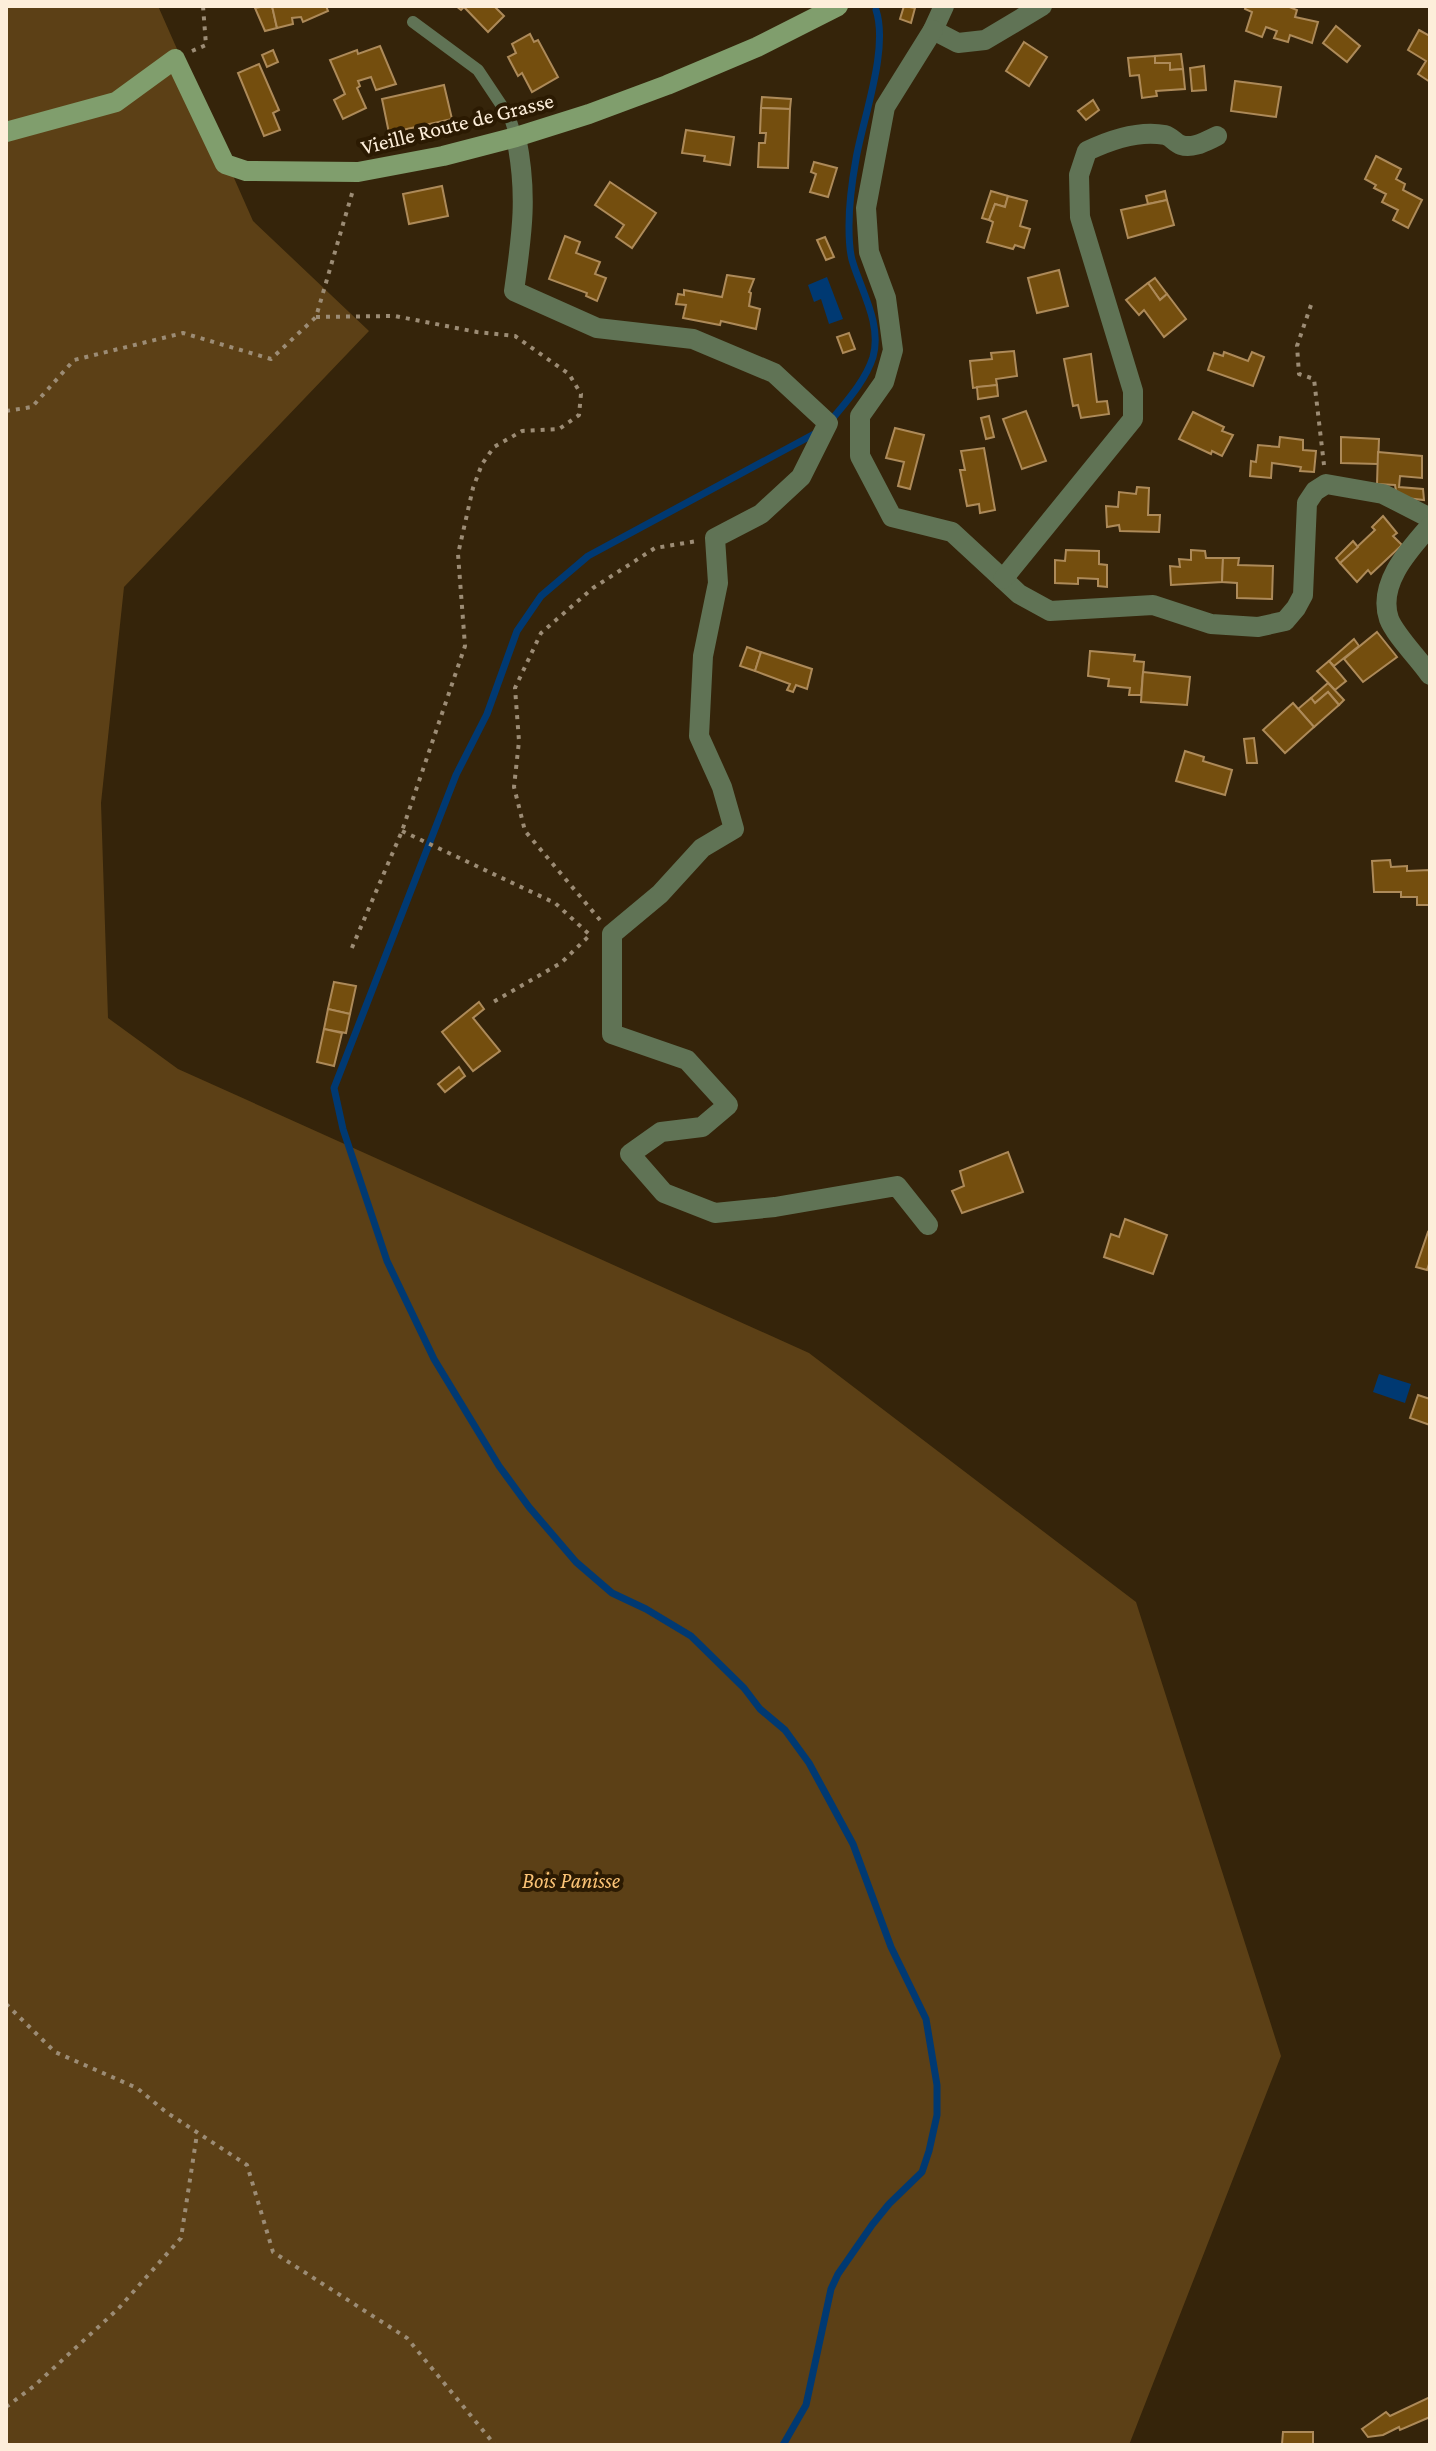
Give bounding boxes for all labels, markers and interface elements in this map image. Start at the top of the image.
street label: Vieille Route de Grasse [358,87,556,160]
park label: Bois Panisse [522,1868,621,1893]

